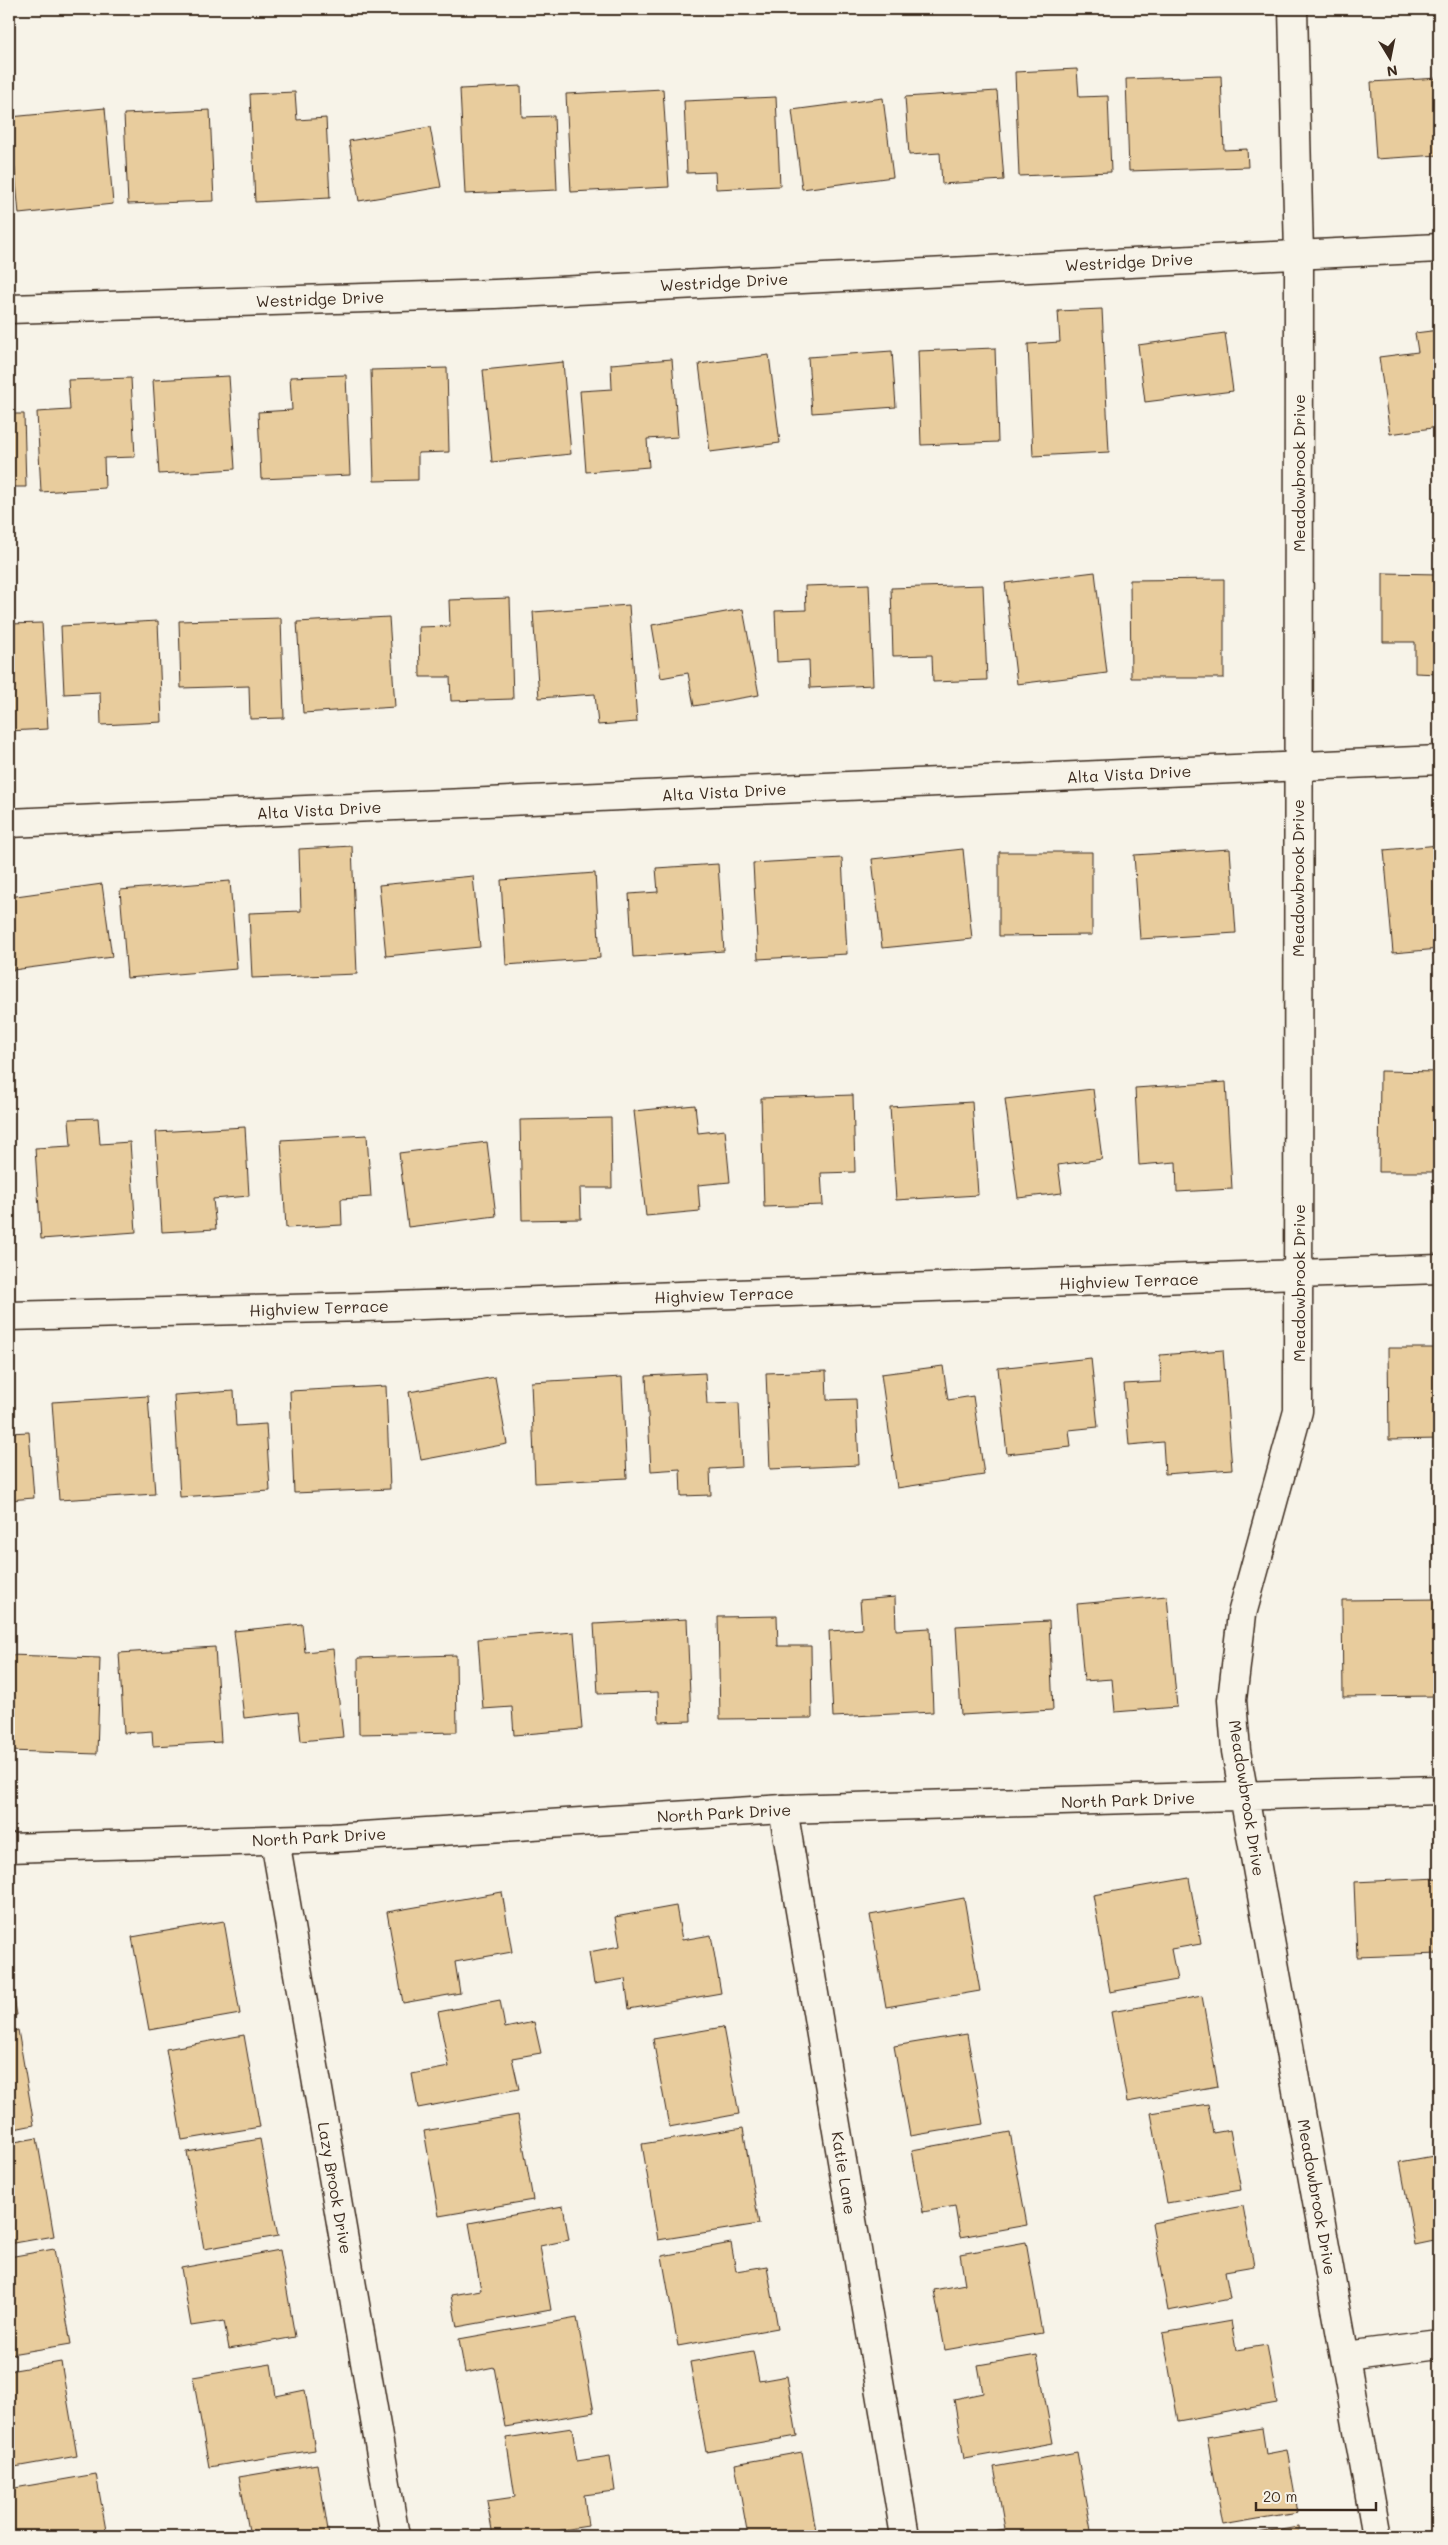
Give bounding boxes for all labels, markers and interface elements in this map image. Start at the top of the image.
north arrow [1366,32,1416,82]
text: N [1385,61,1399,82]
street label: Westridge Drive [1064,248,1194,275]
street label: Westridge Drive [659,268,789,295]
street label: Westridge Drive [255,286,385,311]
street label: Meadowbrook Drive [1288,394,1309,552]
street label: Alta Vista Drive [1066,760,1192,787]
street label: Alta Vista Drive [661,778,787,805]
street label: Alta Vista Drive [256,796,382,823]
street label: Meadowbrook Drive [1287,799,1308,957]
street label: Meadowbrook Drive [1288,1204,1309,1362]
street label: Highview Terrace [1059,1268,1199,1293]
street label: Highview Terrace [654,1282,794,1307]
street label: Highview Terrace [249,1295,389,1320]
street label: Meadowbrook Drive [1225,1718,1270,1877]
street label: North Park Drive [1061,1787,1195,1812]
street label: North Park Drive [656,1799,792,1826]
street label: North Park Drive [251,1823,387,1850]
street label: Meadowbrook Drive [1293,2117,1342,2276]
street label: Lazy Brook Drive [314,2120,357,2256]
street label: Katie Lane [828,2130,861,2216]
scale bar [1256,2480,1376,2512]
text: 20 m [1263,2486,1297,2506]

